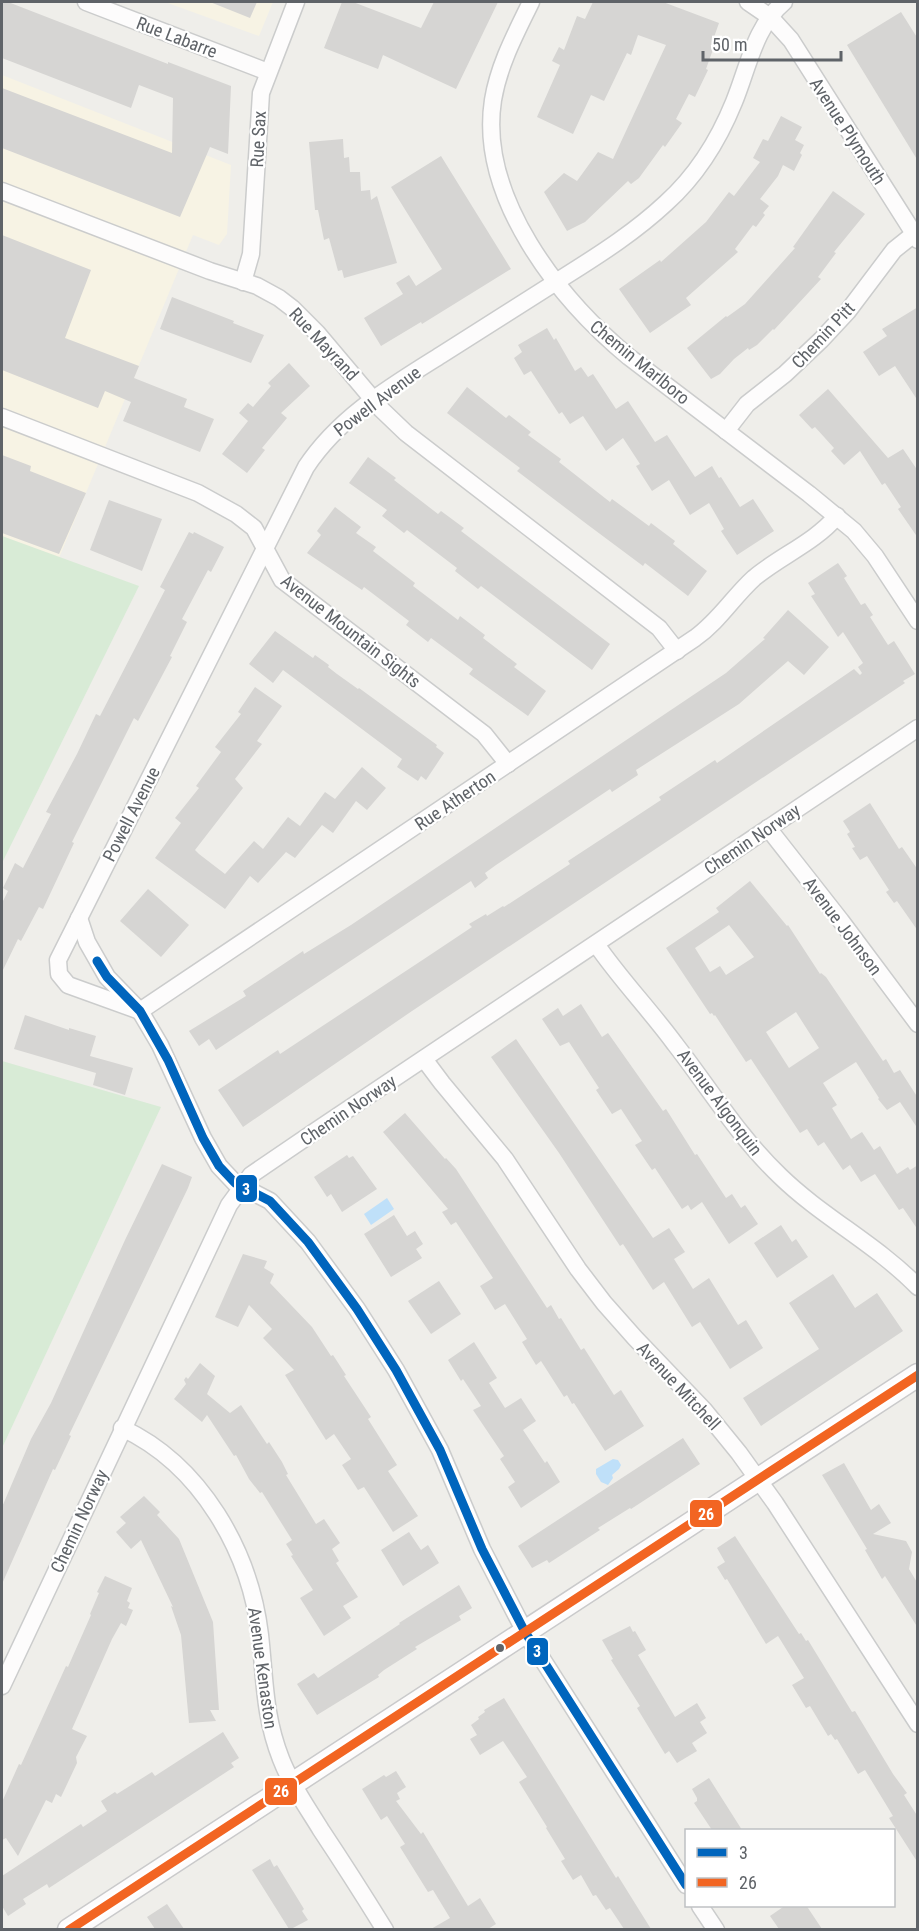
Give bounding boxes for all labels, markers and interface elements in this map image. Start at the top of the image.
street label: Rue Labarre [134,12,220,62]
scale bar [703,24,841,62]
text: 50 m [712,34,747,55]
street label: Avenue Plymouth [806,74,890,188]
street label: Rue Sax [246,110,270,168]
street label: Chemin Pitt [787,298,859,372]
street label: Rue Mayrand [285,303,363,385]
street label: Chemin Marlboro [586,315,694,409]
street label: Powell Avenue [329,362,425,440]
street label: Avenue Mountain Sights [277,570,425,692]
street label: Powell Avenue [98,763,164,865]
street label: Rue Atherton [411,765,499,835]
street label: Chemin Norway [700,799,804,879]
street label: Avenue Johnson [799,873,887,979]
street label: Avenue Algonquin [673,1045,767,1159]
street label: Chemin Norway [296,1070,400,1150]
line badge: 3 [235,1174,258,1203]
text: 3 [242,1180,250,1199]
street label: Avenue Mitchell [633,1338,725,1434]
street label: Chemin Norway [46,1466,112,1576]
line badge: 26 [689,1499,723,1528]
text: 26 [698,1505,714,1524]
street label: Avenue Kenaston [244,1606,282,1730]
line badge: 3 [526,1637,549,1666]
unlabelled marker [494,1642,506,1654]
text: 3 [533,1642,541,1661]
line badge: 26 [264,1777,298,1806]
text: 26 [273,1782,289,1801]
legend [685,1829,895,1907]
text: 3 [739,1842,748,1863]
text: 26 [739,1872,757,1893]

